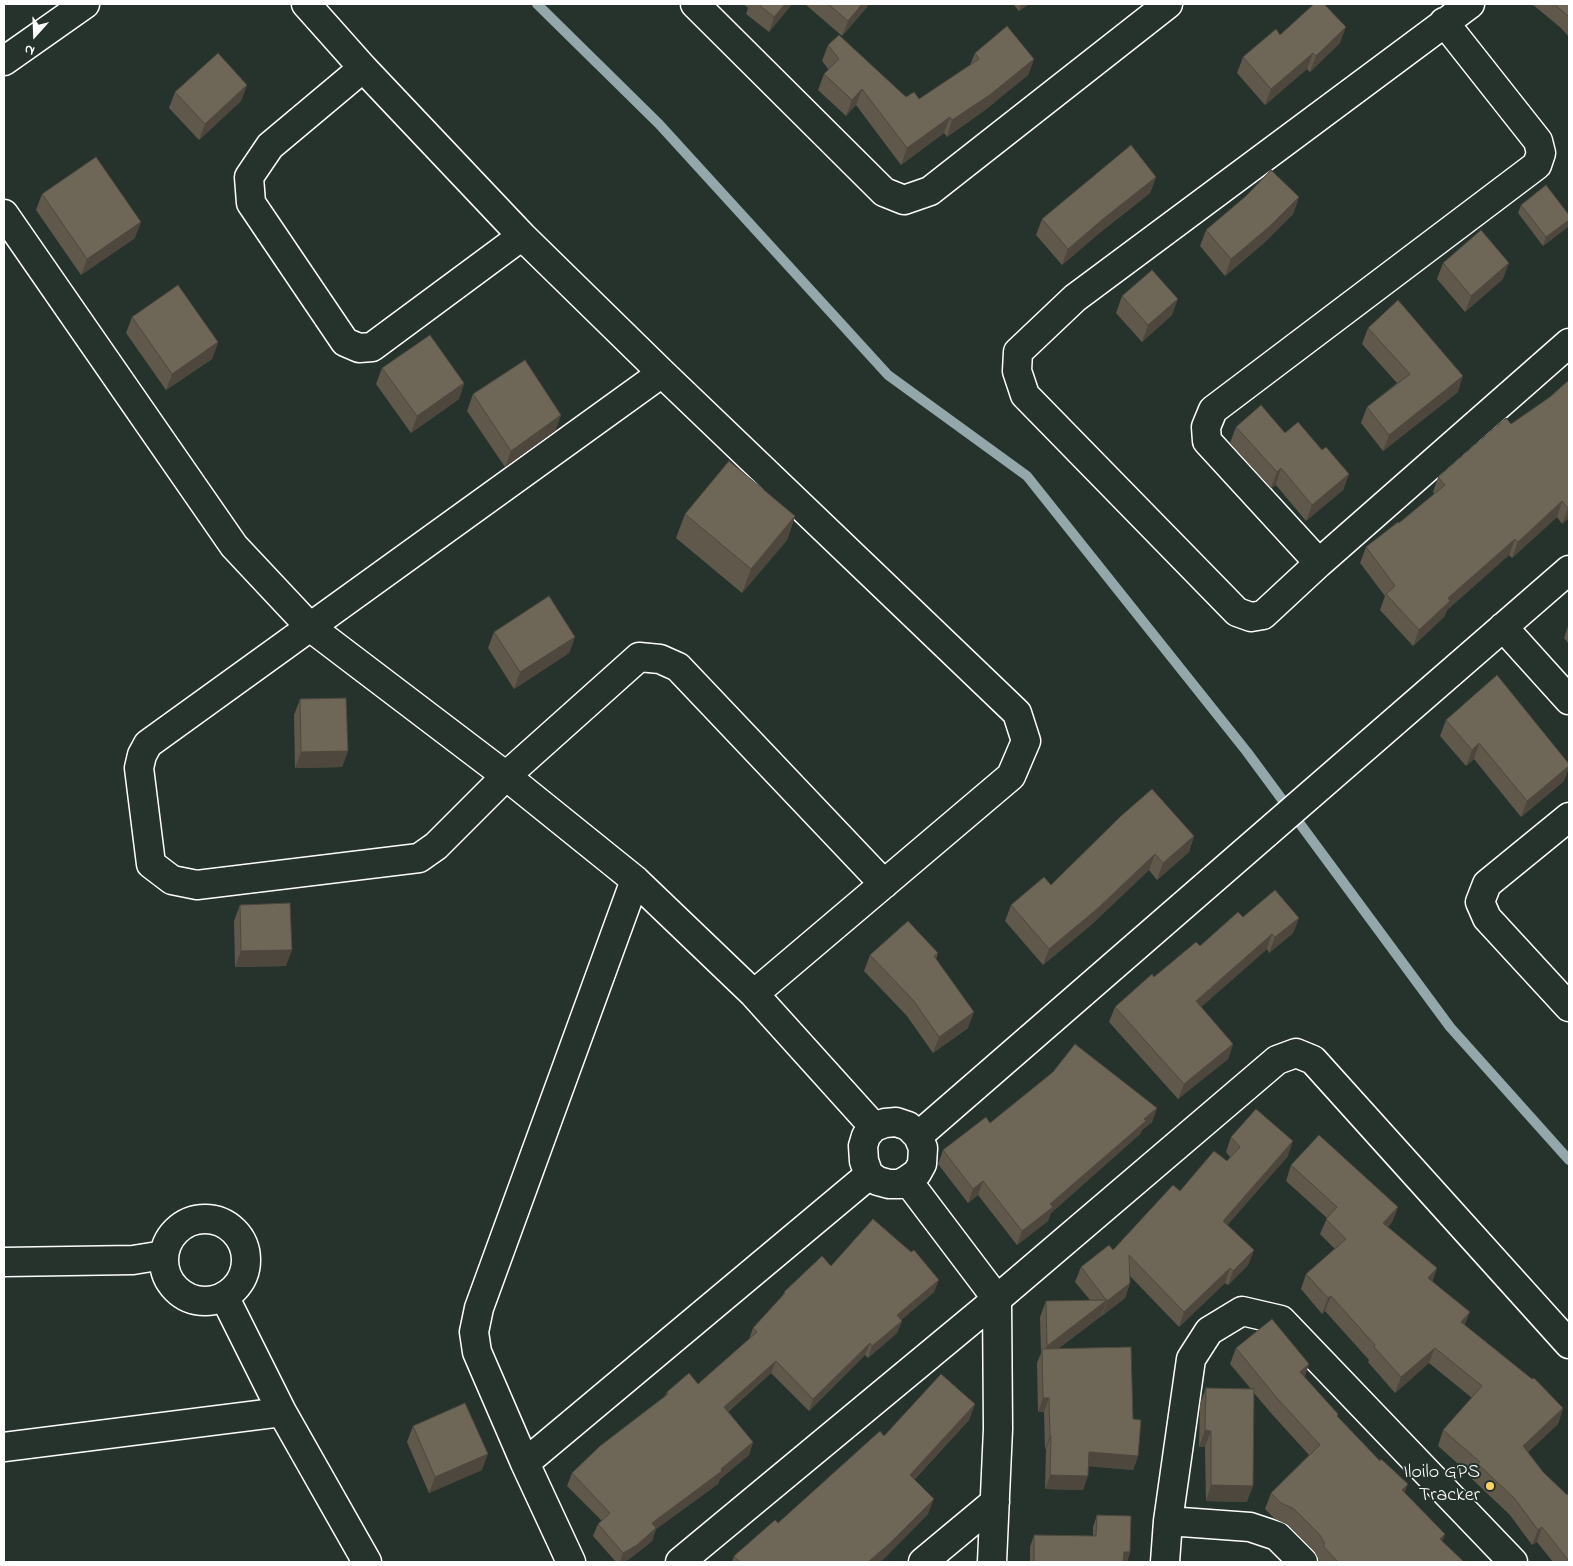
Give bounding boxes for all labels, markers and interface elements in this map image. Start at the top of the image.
north arrow [10,10,60,60]
text: N [22,38,38,61]
place label: Iloilo GPS Tracker [1403,1462,1480,1509]
marker: Iloilo GPS Tracker [1484,1480,1496,1492]

